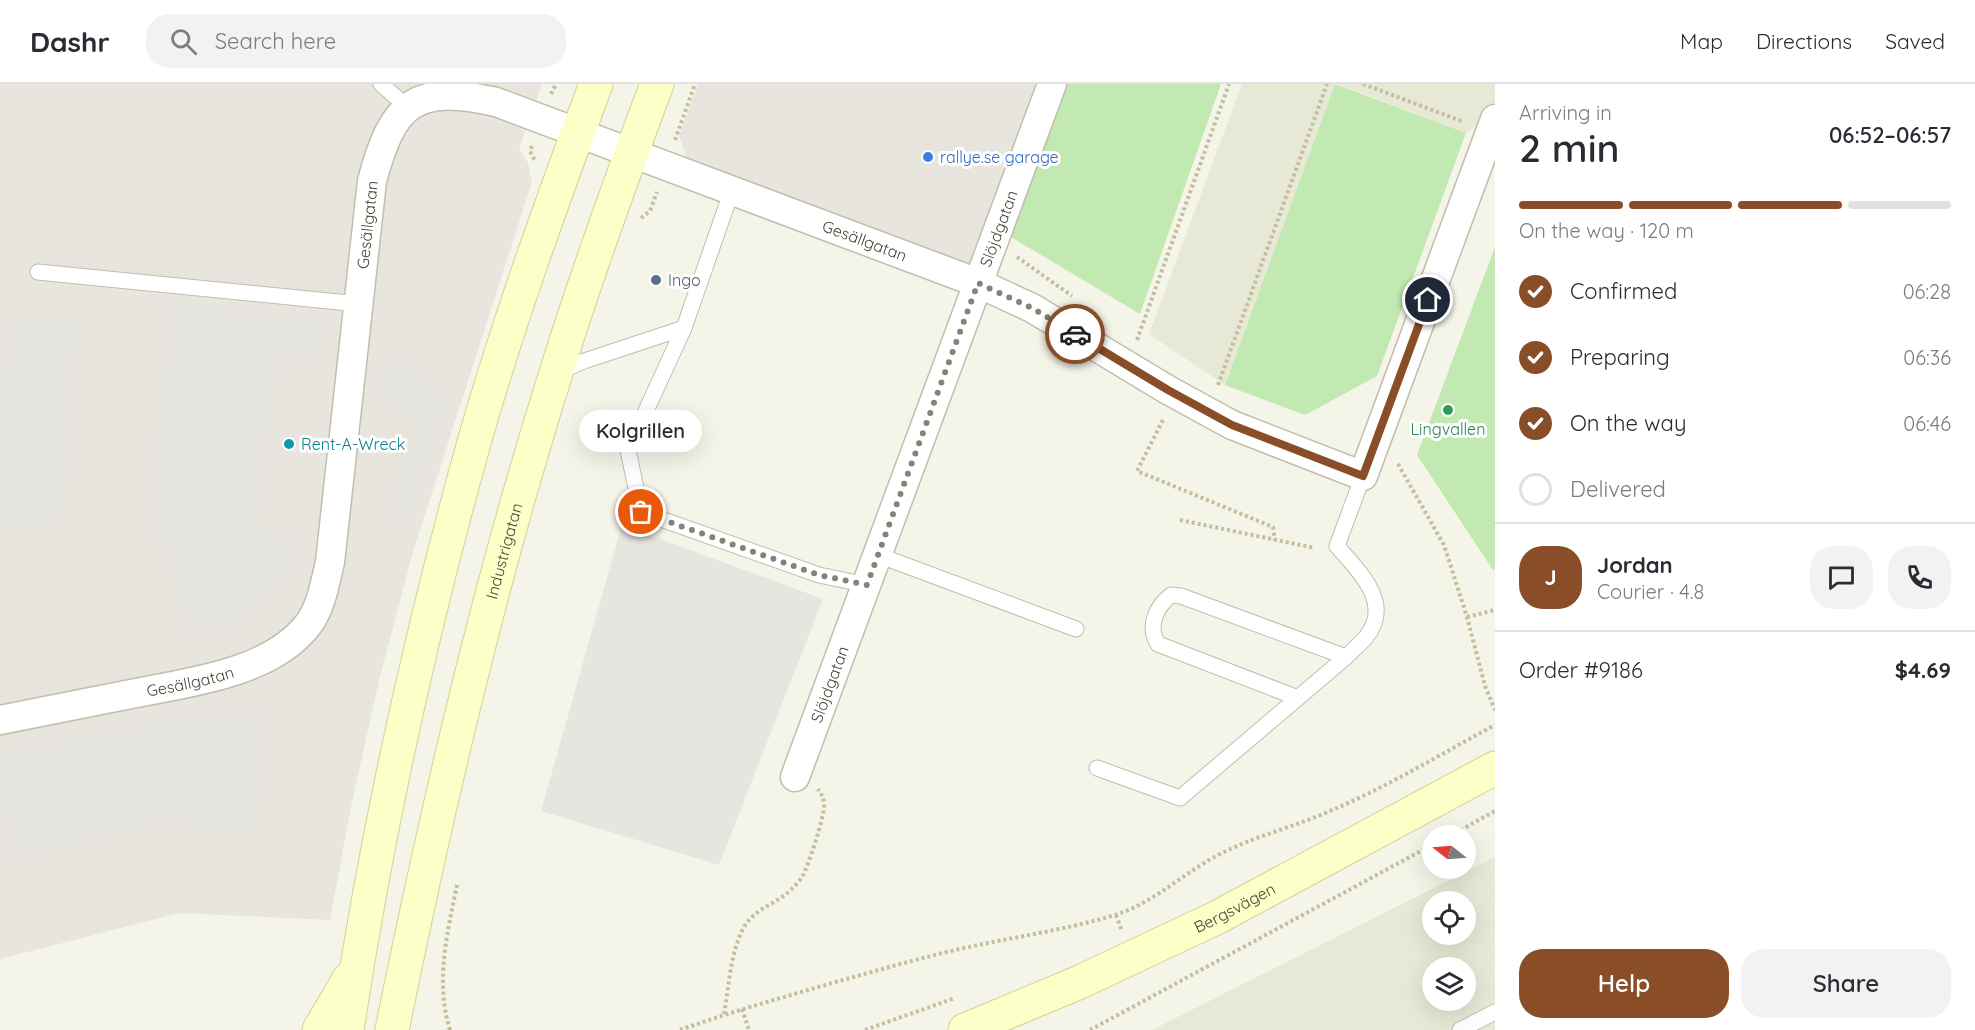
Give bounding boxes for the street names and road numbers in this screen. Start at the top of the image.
street label: Gesällgatan [352,180,382,270]
street label: Slöjdgatan [975,187,1022,270]
street label: Gesällgatan [820,216,910,265]
street label: Industrigatan [481,501,527,601]
street label: Slöjdgatan [806,643,853,725]
street label: Gesällgatan [145,662,236,701]
street label: Bergsvägen [1191,878,1278,937]

